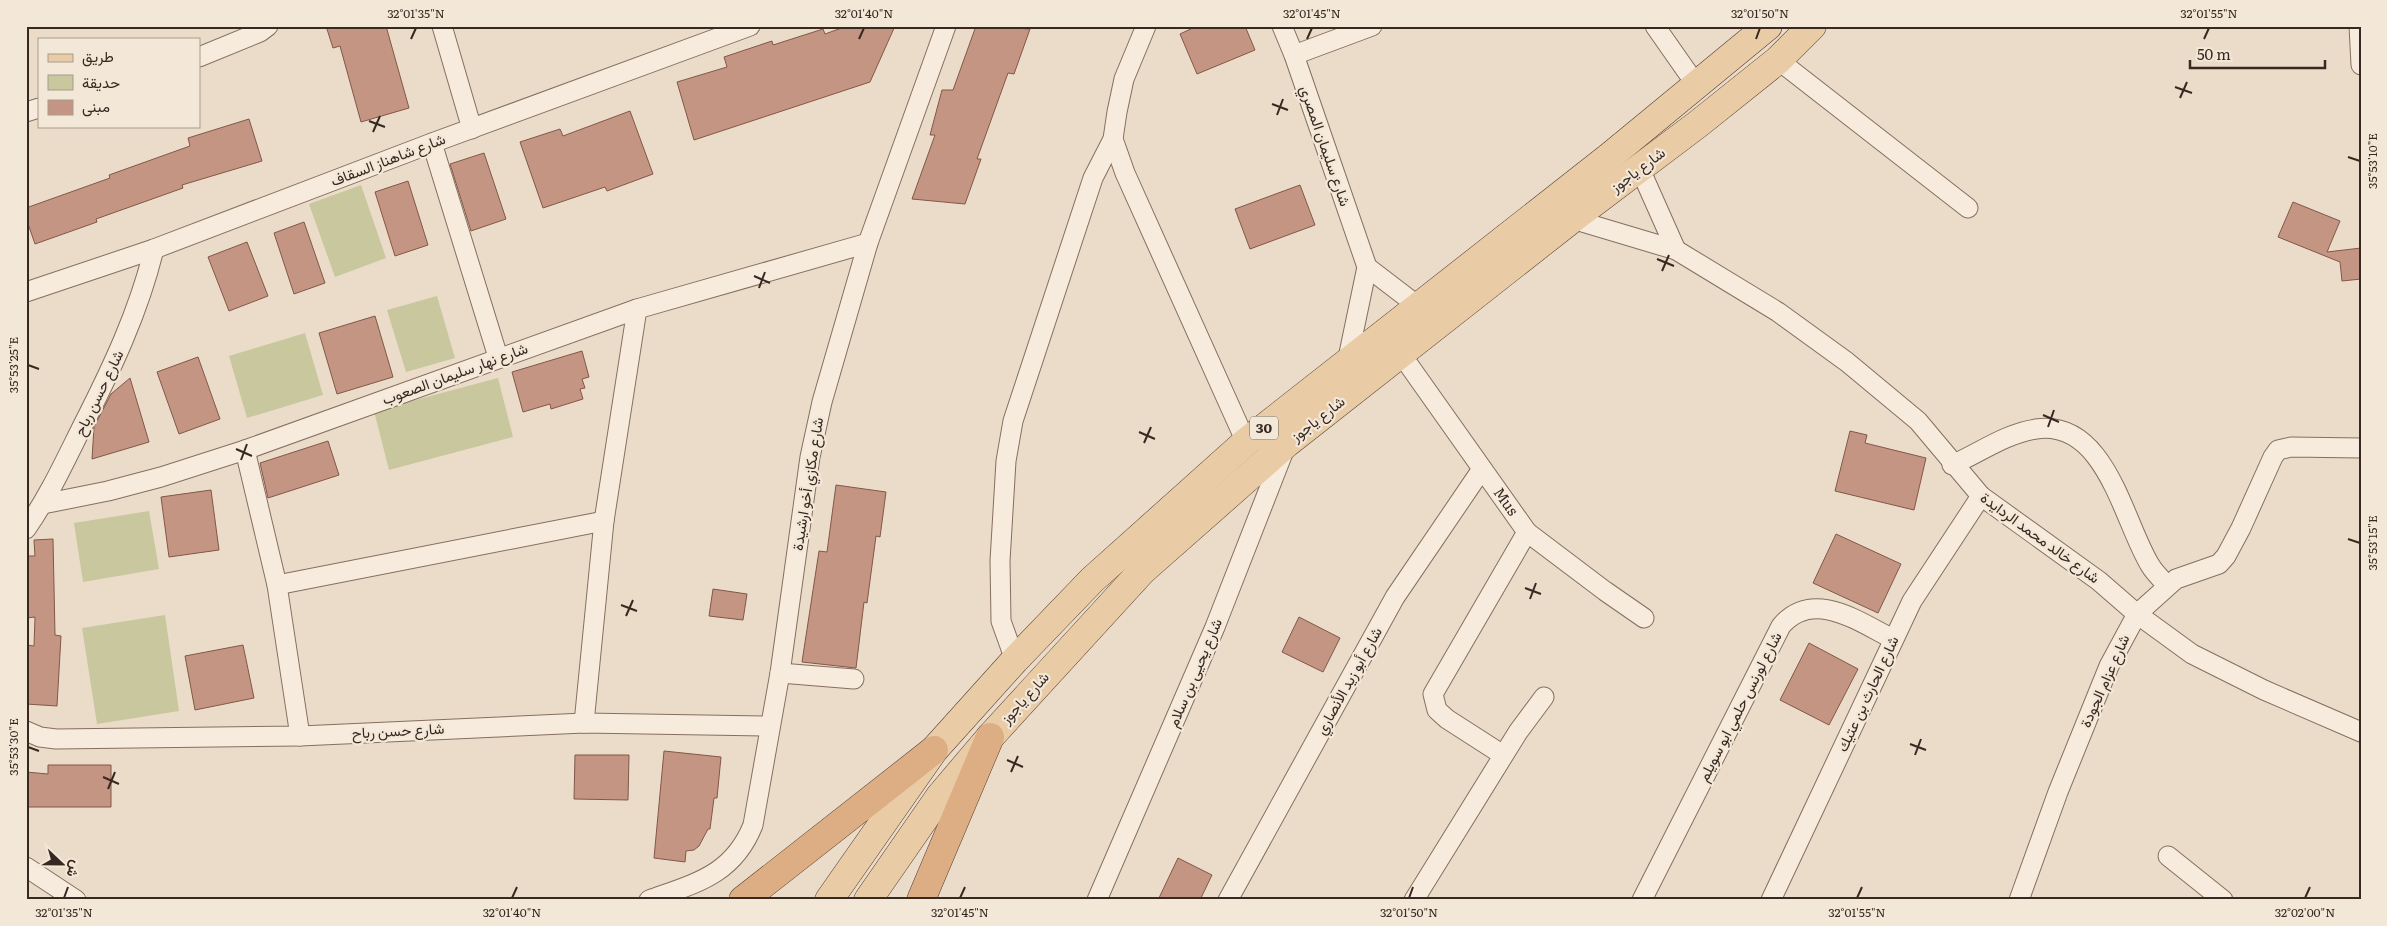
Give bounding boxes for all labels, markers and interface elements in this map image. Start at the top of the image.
text: 32°01'35"N [387,4,445,22]
text: 32°01'40"N [835,4,893,22]
text: 32°01'45"N [1283,4,1341,22]
text: 32°01'50"N [1731,4,1789,22]
text: 32°01'55"N [2180,4,2238,22]
legend [38,38,200,128]
scale bar [2190,38,2324,70]
text: 50 m [2197,42,2231,65]
text: طريق [82,44,114,67]
text: حديقة [82,70,120,93]
street label: شارع سليمان المصري [1292,82,1358,210]
text: مبنى [82,94,110,117]
street label: شارع شاهناز السقاف [327,126,449,192]
text: 35°53'10"E [2363,133,2381,189]
street label: شارع ياجوز [1604,140,1670,199]
street label: شارع نهار سليمان الصعوب [378,335,531,411]
text: 35°53'25"E [4,336,22,393]
street label: شارع حسن رباح [67,345,129,440]
street label: شارع ياجوز [1284,389,1350,448]
street label: شارع مكازي أخو ارشيدة [785,415,831,552]
road number: 30 [1250,416,1278,439]
street label: Mus [1489,482,1525,520]
street label: شارع خالد محمد الردايدة [1976,485,2106,589]
text: 35°53'15"E [2363,515,2381,571]
street label: شارع يحيى بن سلام [1160,614,1228,731]
street label: شارع أبو زيد الأنصاري [1308,622,1390,740]
street label: شارع لورنس حلمي ابو سويلم [1691,627,1789,787]
street label: شارع عزام الجودة [2073,630,2135,731]
street label: شارع الحارث بن عتيك [1830,631,1905,756]
street label: شارع ياجوز [993,666,1055,730]
street label: شارع حسن رباح [351,716,445,744]
text: 35°53'30"E [4,718,22,776]
north arrow [38,838,88,888]
text: ش [62,858,87,881]
text: 32°01'35"N [35,903,93,921]
text: 32°01'40"N [483,903,541,921]
text: 32°01'45"N [931,903,989,921]
text: 32°01'50"N [1380,903,1438,921]
text: 32°01'55"N [1828,903,1886,921]
text: 32°02'00"N [2275,903,2335,921]

